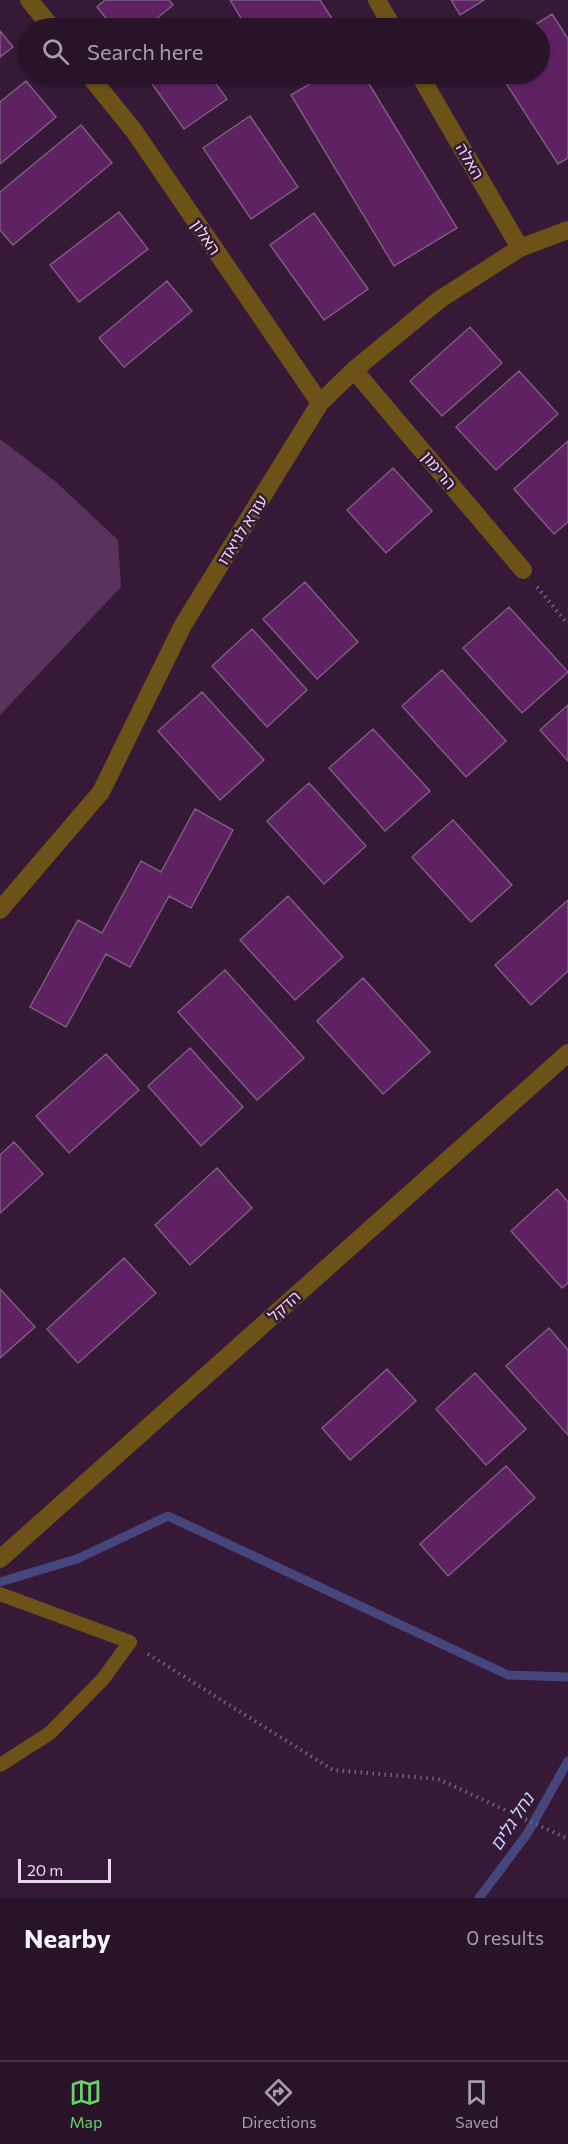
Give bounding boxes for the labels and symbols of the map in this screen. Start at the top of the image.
street label: האלה [453,139,488,182]
street label: האלון [188,215,225,258]
street label: הרימון [418,447,461,493]
street label: עזרא לניאדו [213,491,271,568]
street label: הדקל [264,1286,304,1325]
water label: נחל גלים [484,1787,539,1854]
scale bar [18,1856,111,1884]

